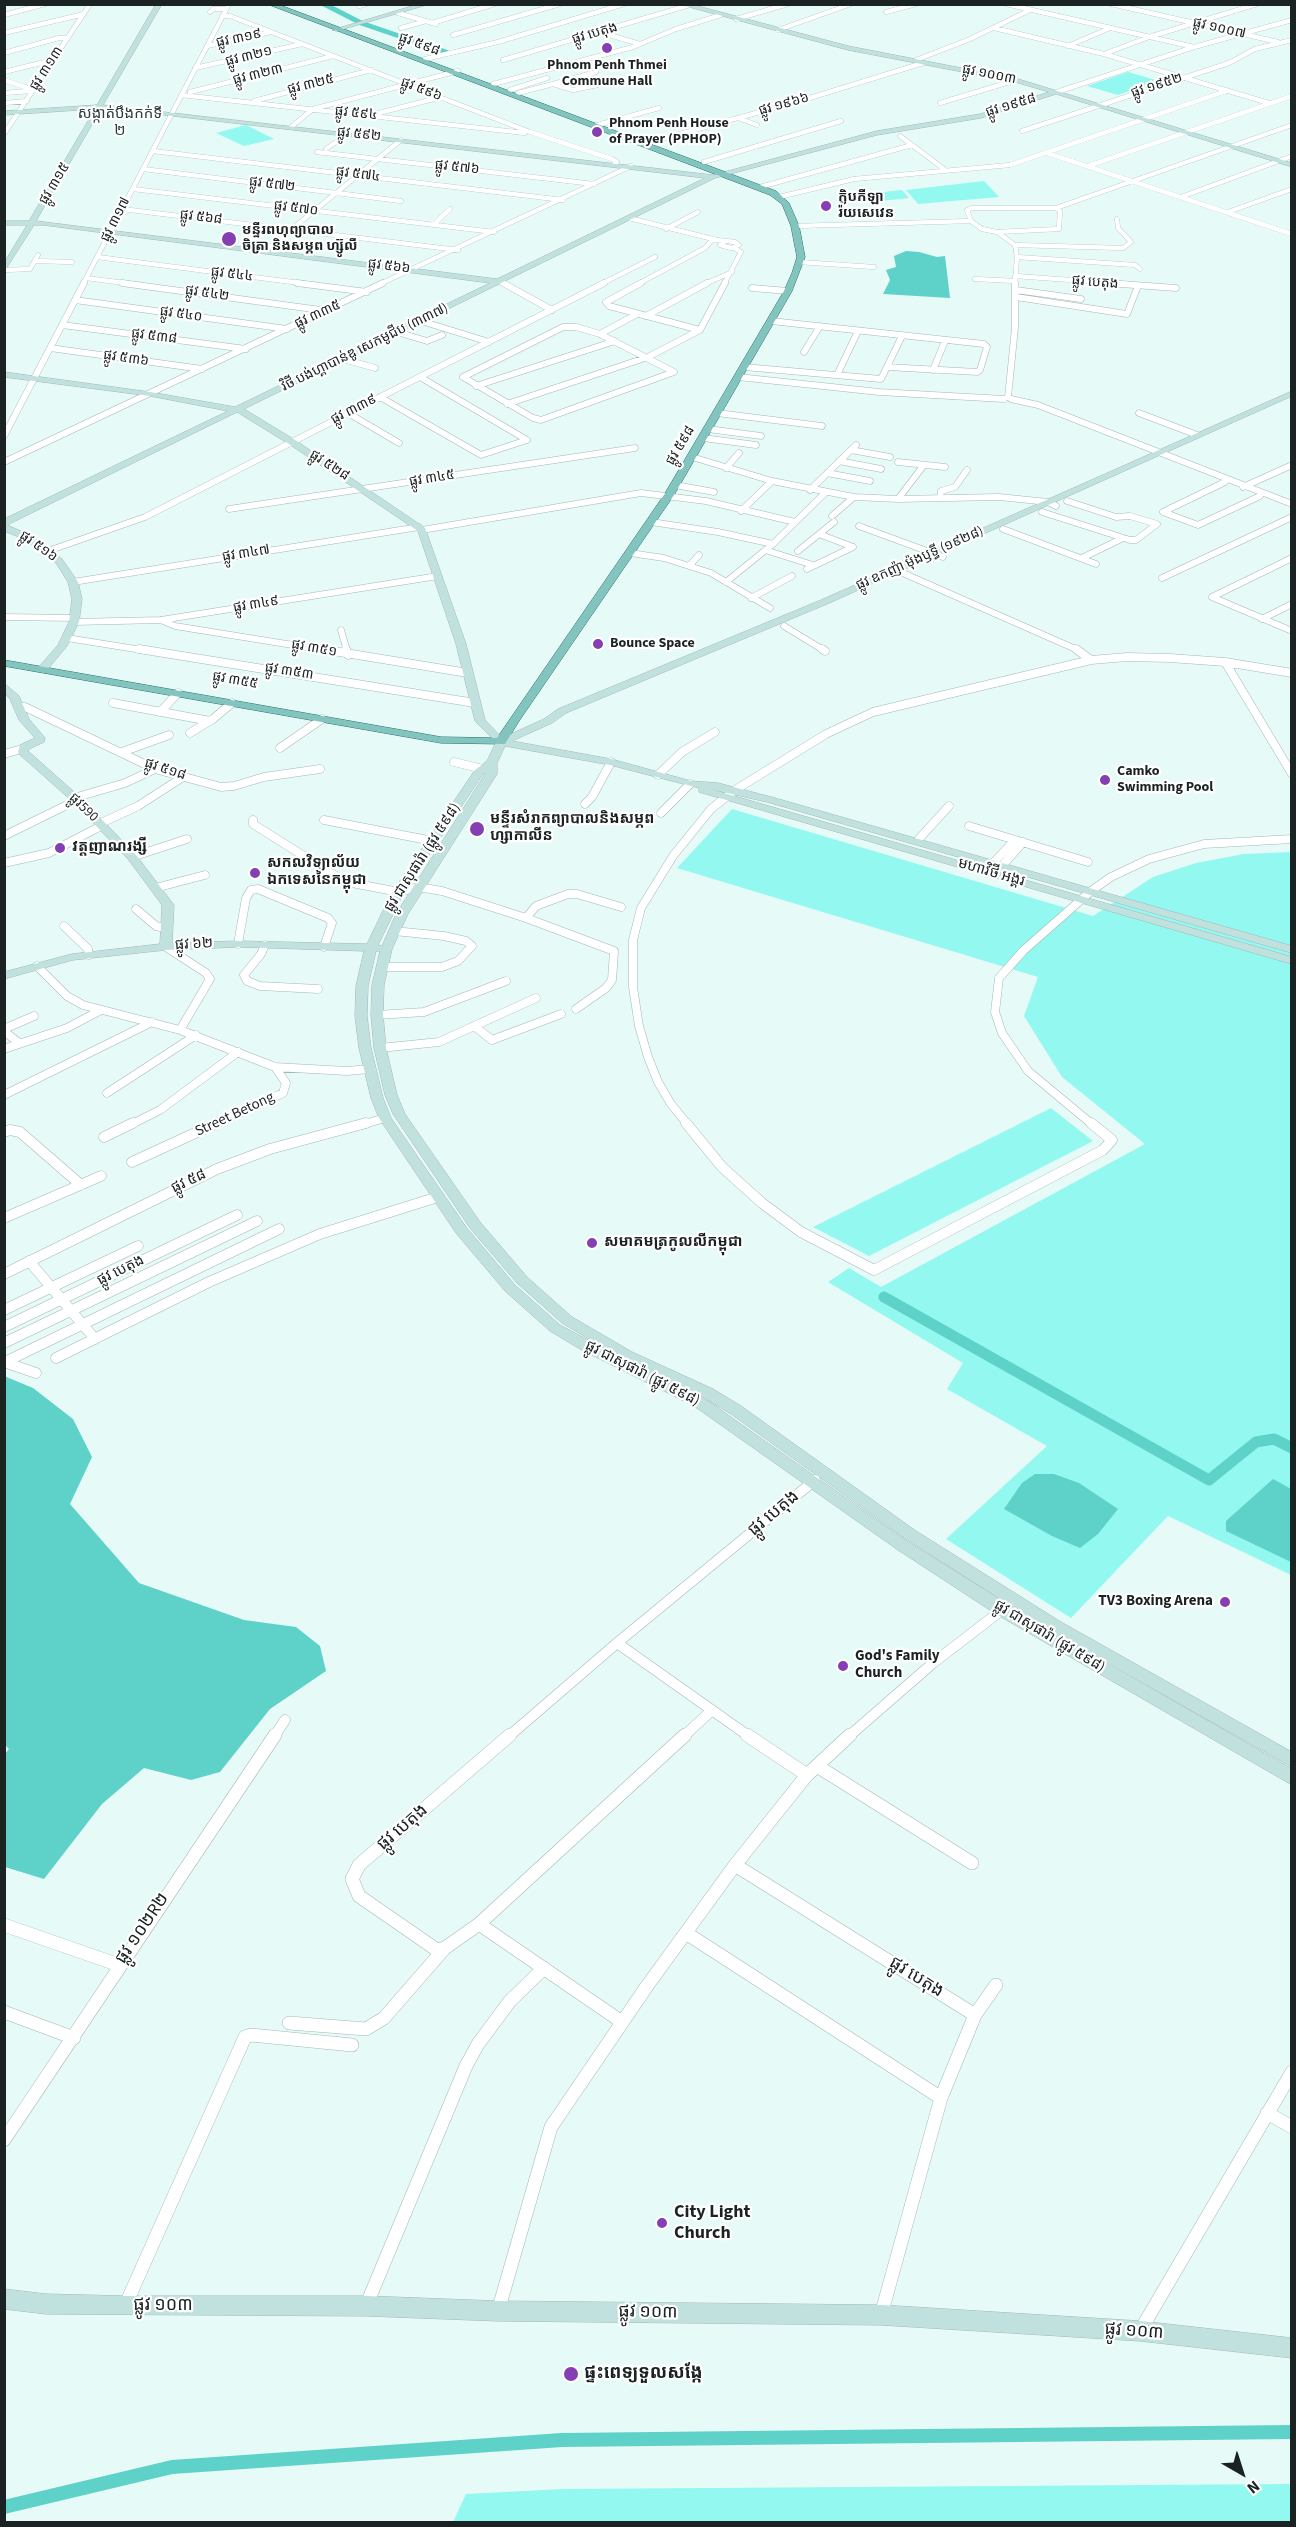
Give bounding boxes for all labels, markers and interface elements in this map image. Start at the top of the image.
street label: ផ្លូវ ១០០៧ [1191,15,1247,43]
street label: ផ្លូវ បេតុង [570,19,620,49]
street label: ផ្លូវ ៣១៩ [215,26,263,52]
street label: ផ្លូវ ៥៩៨ [396,30,442,60]
marker: Phnom Penh Thmei Commune Hall [600,41,614,55]
street label: ផ្លូវ ៣២១ [224,43,274,71]
street label: ផ្លូវ ៣១៣ [27,44,67,94]
place label: Phnom Penh Thmei Commune Hall [547,58,667,90]
street label: ផ្លូវ ៣២៣ [231,61,285,89]
street label: ផ្លូវ ១០០៣ [960,62,1018,88]
street label: ផ្លូវ ១៩៥២ [1129,70,1185,102]
street label: ផ្លូវ ៣២៥ [286,71,336,99]
street label: ផ្លូវ ៥៩៦ [398,74,444,106]
street label: ផ្លូវ ១៩៦៦ [757,90,811,120]
street label: ផ្លូវ ១៩៥៨ [984,90,1038,122]
street label: ផ្លូវ ៥៩៤ [334,103,378,125]
district label: សង្កាត់បឹងកក់ទី ២ [78,106,162,141]
place label: Phnom Penh House of Prayer (PPHOP) [609,116,729,148]
street label: ផ្លូវ ៥៩២ [336,124,382,146]
marker: Phnom Penh House of Prayer (PPHOP) [590,125,604,139]
street label: ផ្លូវ ៥៧៦ [434,157,480,179]
street label: ផ្លូវ ៣១៥ [36,160,74,208]
street label: ផ្លូវ ៥៧៤ [335,164,381,186]
street label: ផ្លូវ ៥៧២ [248,174,296,196]
place label: ក្លិបកីឡា រ៉យសេវេន [838,190,894,222]
street label: ផ្លូវ ៣១៧ [98,195,134,245]
street label: ផ្លូវ ៥៧០ [273,198,319,220]
marker: ក្លិបកីឡា រ៉យសេវេន [819,199,833,213]
street label: ផ្លូវ ៥៦៨ [179,207,223,229]
place label: មន្ទីរពហុព្យាបាល ចិត្រា និងសម្ភព ហ្ស៊ូលី [242,223,358,256]
marker: មន្ទីរពហុព្យាបាល ចិត្រា និងសម្ភព ហ្ស៊ូលី [220,230,238,248]
street label: ផ្លូវ ៥៦៦ [367,256,411,278]
street label: ផ្លូវ ៥៤៤ [210,264,254,286]
street label: ផ្លូវ បេតុង [1071,273,1119,293]
street label: ផ្លូវ ៥៤២ [184,283,230,305]
street label: ផ្លូវ ៣៣៥ [292,297,344,333]
street label: វិថី បង់ហ្គាបាន់ឌូ សេកមូជីប (៣៣៧) [279,300,451,396]
street label: ផ្លូវ ៥៤០ [159,304,203,326]
street label: ផ្លូវ ៥៣៨ [130,326,178,348]
street label: ផ្លូវ ៥៣៦ [102,347,150,371]
street label: ផ្លូវ ៣៣៩ [328,391,380,429]
street label: ផ្លូវ ៥៩៨ [663,423,699,469]
street label: ផ្លូវ ៥២៨ [306,447,352,485]
street label: ផ្លូវ ៣៤៥ [408,467,456,491]
street label: ផ្លូវ ឧកញ៉ា ម៉ុងឫទ្ធី (១៩២៨) [854,523,986,595]
street label: ផ្លូវ ៥១៦ [16,528,60,566]
street label: ផ្លូវ ៣៤៧ [221,542,271,566]
street label: ផ្លូវ ៣៤៩ [232,593,280,617]
place label: Bounce Space [610,636,695,652]
street label: ផ្លូវ ៣៥១ [290,637,338,661]
marker: Bounce Space [591,637,605,651]
street label: ផ្លូវ ៣៥៣ [263,660,315,684]
street label: ផ្លូវ ៣៥៥ [211,669,259,693]
street label: ផ្លូវ ៥១៨ [142,755,188,785]
place label: Camko Swimming Pool [1117,764,1213,796]
marker: Camko Swimming Pool [1098,773,1112,787]
street label: ផ្លូវ590 [65,790,101,826]
street label: ផ្លូវ ជាសុផារ៉ា (ផ្លូវ ៥៩៨) [381,800,465,916]
place label: មន្ទីរសំរាកព្យាបាលនិងសម្ភព ហ្សាកាលីន [490,811,654,846]
marker: មន្ទីរសំរាកព្យាបាលនិងសម្ភព ហ្សាកាលីន [468,820,486,838]
place label: វត្តញាណរង្សី [72,839,147,857]
marker: វត្តញាណរង្សី [53,841,67,855]
place label: សកលវិទ្យាល័យ ឯកទេសនៃកម្ពុជា [267,855,366,890]
street label: មហាវិថី អង្គរ [956,855,1026,891]
marker: សកលវិទ្យាល័យ ឯកទេសនៃកម្ពុជា [248,866,262,880]
street label: ផ្លូវ ៦២ [174,935,214,955]
street label: Street Betong [192,1089,278,1141]
street label: ផ្លូវ ៥៨ [169,1166,209,1198]
place label: សមាគមត្រកូលលីកម្ពុជា [604,1234,743,1252]
marker: សមាគមត្រកូលលីកម្ពុជា [585,1236,599,1250]
street label: ផ្លូវ បេតុង [94,1252,148,1290]
street label: ផ្លូវ ជាសុផារ៉ា (ផ្លូវ ៥៩៨) [582,1337,702,1411]
street label: ផ្លូវ បេតុង [744,1486,804,1542]
place label: TV3 Boxing Arena [1098,1593,1213,1611]
marker: TV3 Boxing Arena [1218,1595,1232,1609]
street label: ផ្លូវ ជាសុផារ៉ា (ផ្លូវ ៥៩៨) [990,1597,1108,1677]
place label: God's Family Church [855,1648,940,1683]
marker: God's Family Church [836,1659,850,1673]
street label: ផ្លូវ បេតុង [373,1800,433,1856]
street label: ផ្លូវ ១០២R២ [111,1889,175,1969]
street label: ផ្លូវ បេតុង [885,1953,947,2003]
place label: City Light Church [674,2202,750,2244]
marker: City Light Church [655,2216,669,2230]
street label: ផ្លូវ ១០៣ [133,2295,193,2317]
street label: ផ្លូវ ១០៣ [618,2302,678,2324]
street label: ផ្លូវ ១០៣ [1104,2319,1164,2345]
place label: ផ្ទះពេទ្យទួលសង្កែ [584,2363,703,2385]
marker: ផ្ទះពេទ្យទួលសង្កែ [562,2365,580,2383]
north arrow [1212,2443,1272,2503]
text: N [1242,2475,1264,2499]

